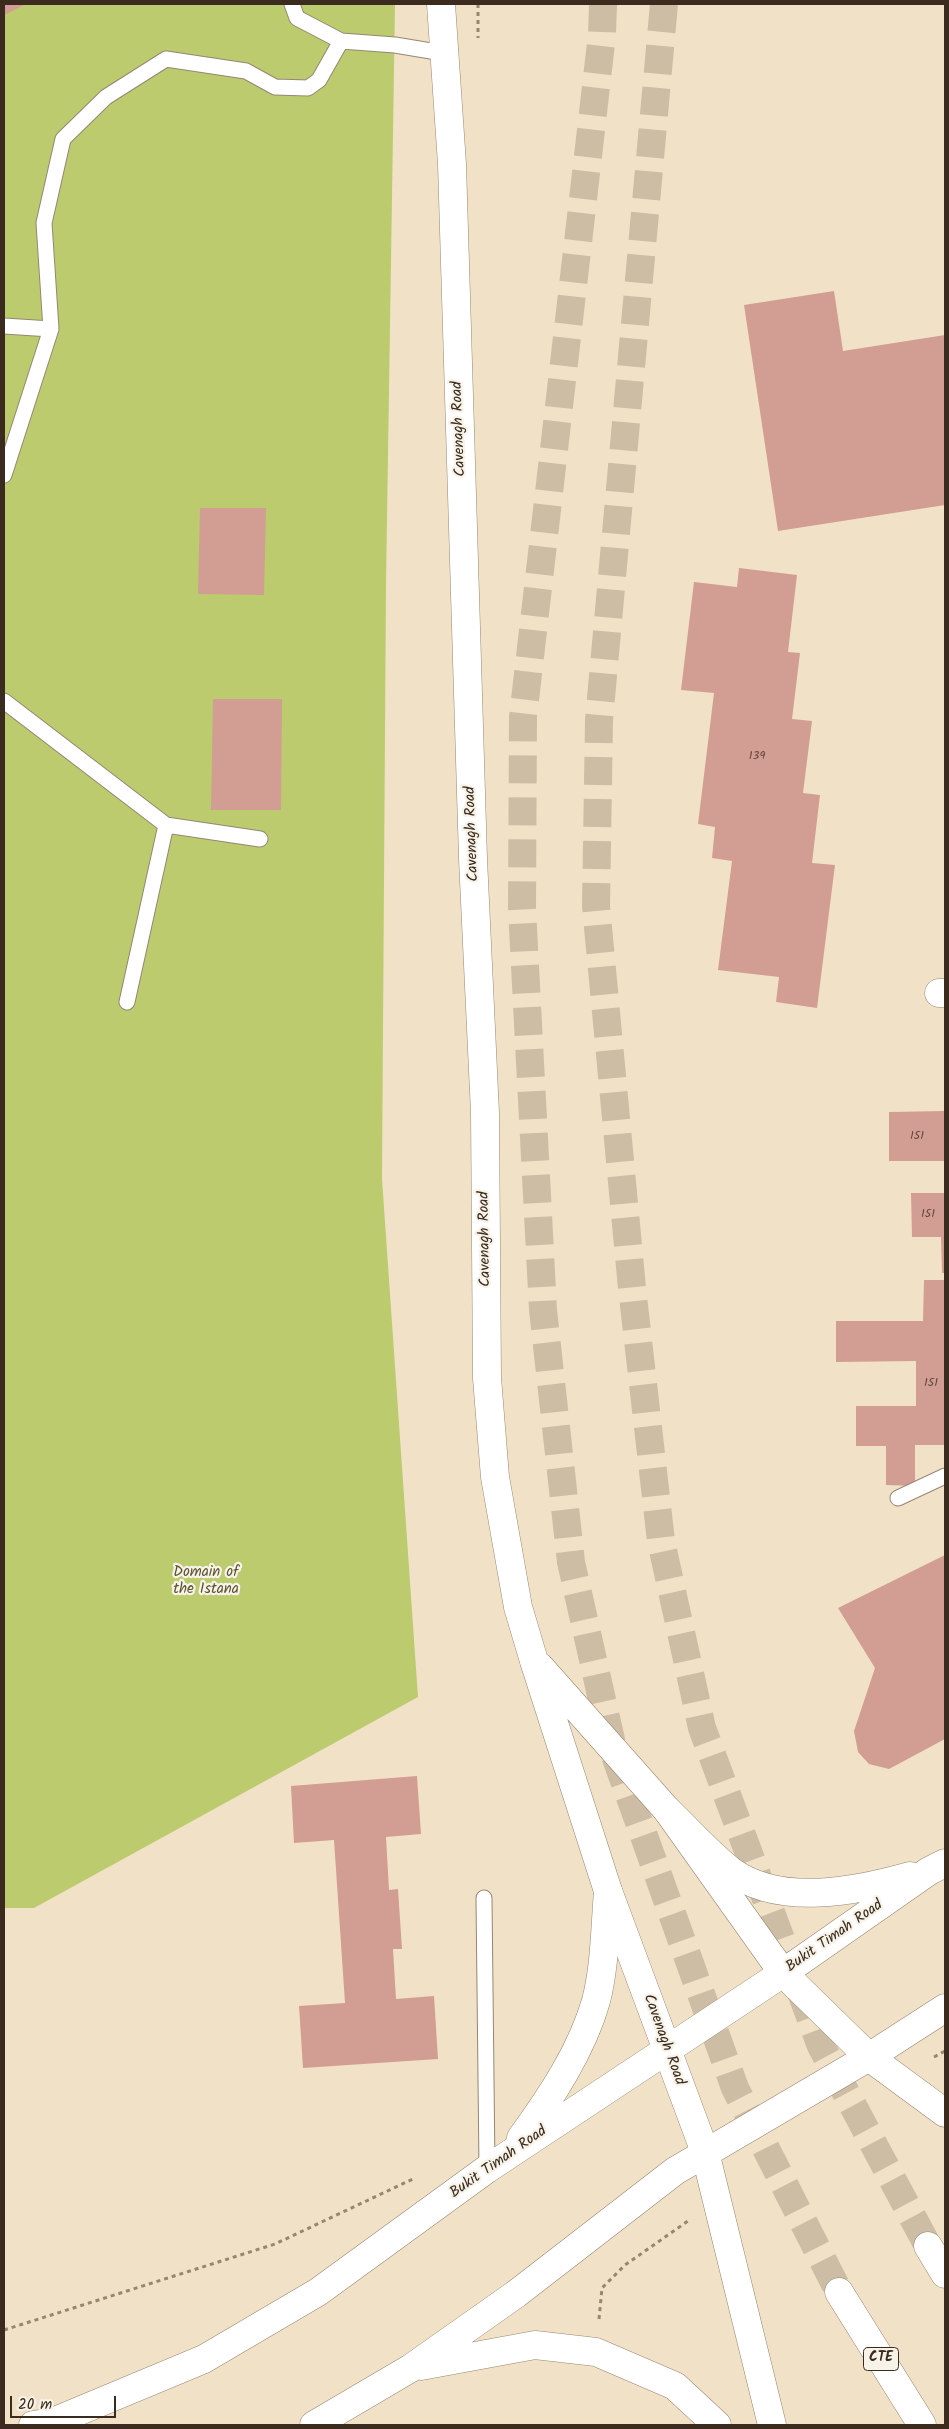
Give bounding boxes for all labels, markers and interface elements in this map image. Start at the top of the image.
street label: Cavenagh Road [449,381,471,477]
house number: 139 [749,750,765,764]
street label: Cavenagh Road [462,786,484,882]
house number: 151 [910,1130,924,1144]
street label: Cavenagh Road [476,1191,496,1287]
house number: 151 [921,1208,935,1222]
house number: 151 [924,1377,938,1391]
park label: Domain of the Istana [173,1564,239,1599]
street label: Bukit Timah Road [783,1897,887,1977]
street label: Cavenagh Road [638,1992,688,2088]
street label: Bukit Timah Road [447,2123,551,2203]
road number: CTE [864,2348,898,2370]
scale bar [12,2386,119,2418]
text: 20 m [18,2393,52,2417]

